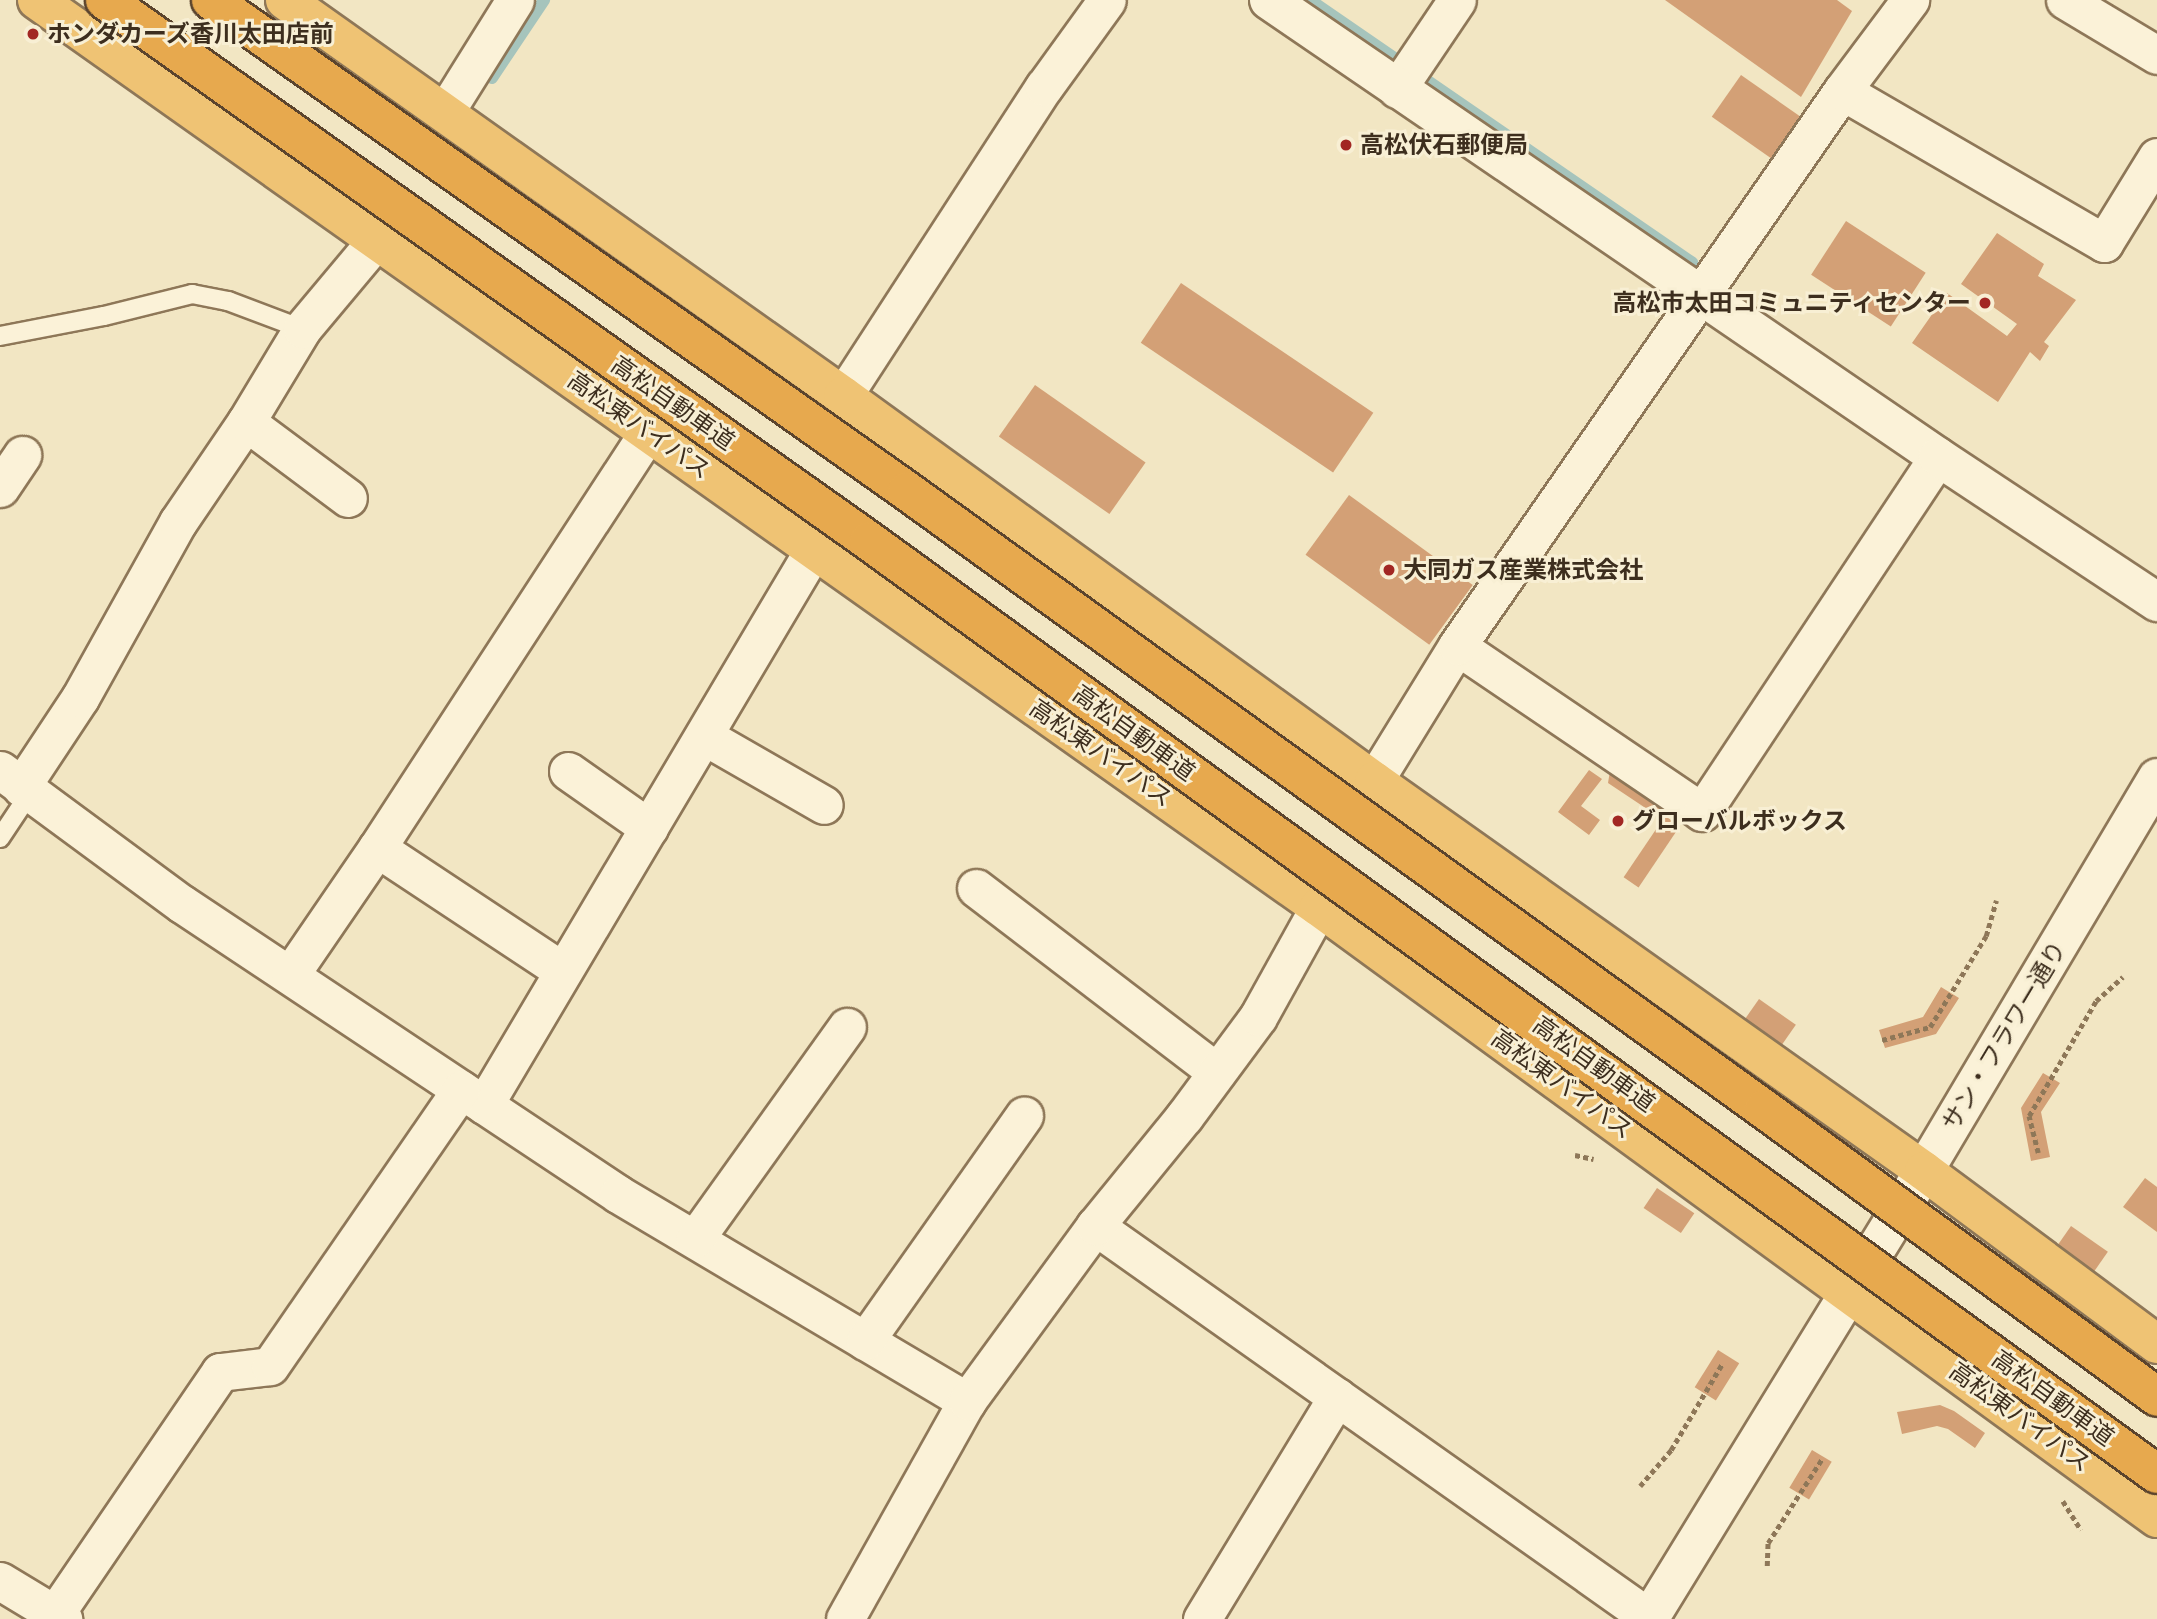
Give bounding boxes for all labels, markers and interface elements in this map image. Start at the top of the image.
place label: ホンダカーズ香川太田店前 [47,20,335,48]
marker: ホンダカーズ香川太田店前 [25,26,41,42]
place label: 高松伏石郵便局 [1360,131,1528,159]
marker: 高松伏石郵便局 [1338,137,1354,153]
place label: 高松市太田コミュニティセンター [1611,289,1971,317]
marker: 高松市太田コミュニティセンター [1977,295,1993,311]
street label: 高松自動車道 [606,350,740,456]
street label: 高松東バイパス [562,365,716,485]
place label: 大同ガス産業株式会社 [1403,556,1643,584]
marker: 大同ガス産業株式会社 [1381,562,1397,578]
street label: 高松自動車道 [1067,679,1201,787]
street label: 高松東バイパス [1024,693,1178,813]
place label: グローバルボックス [1632,807,1848,835]
marker: グローバルボックス [1610,813,1626,829]
street label: サン・フラワー通り [1936,936,2072,1136]
street label: 高松自動車道 [1527,1010,1661,1118]
street label: 高松東バイパス [1486,1023,1638,1145]
street label: 高松自動車道 [1986,1344,2120,1452]
street label: 高松東バイパス [1944,1356,2096,1478]

